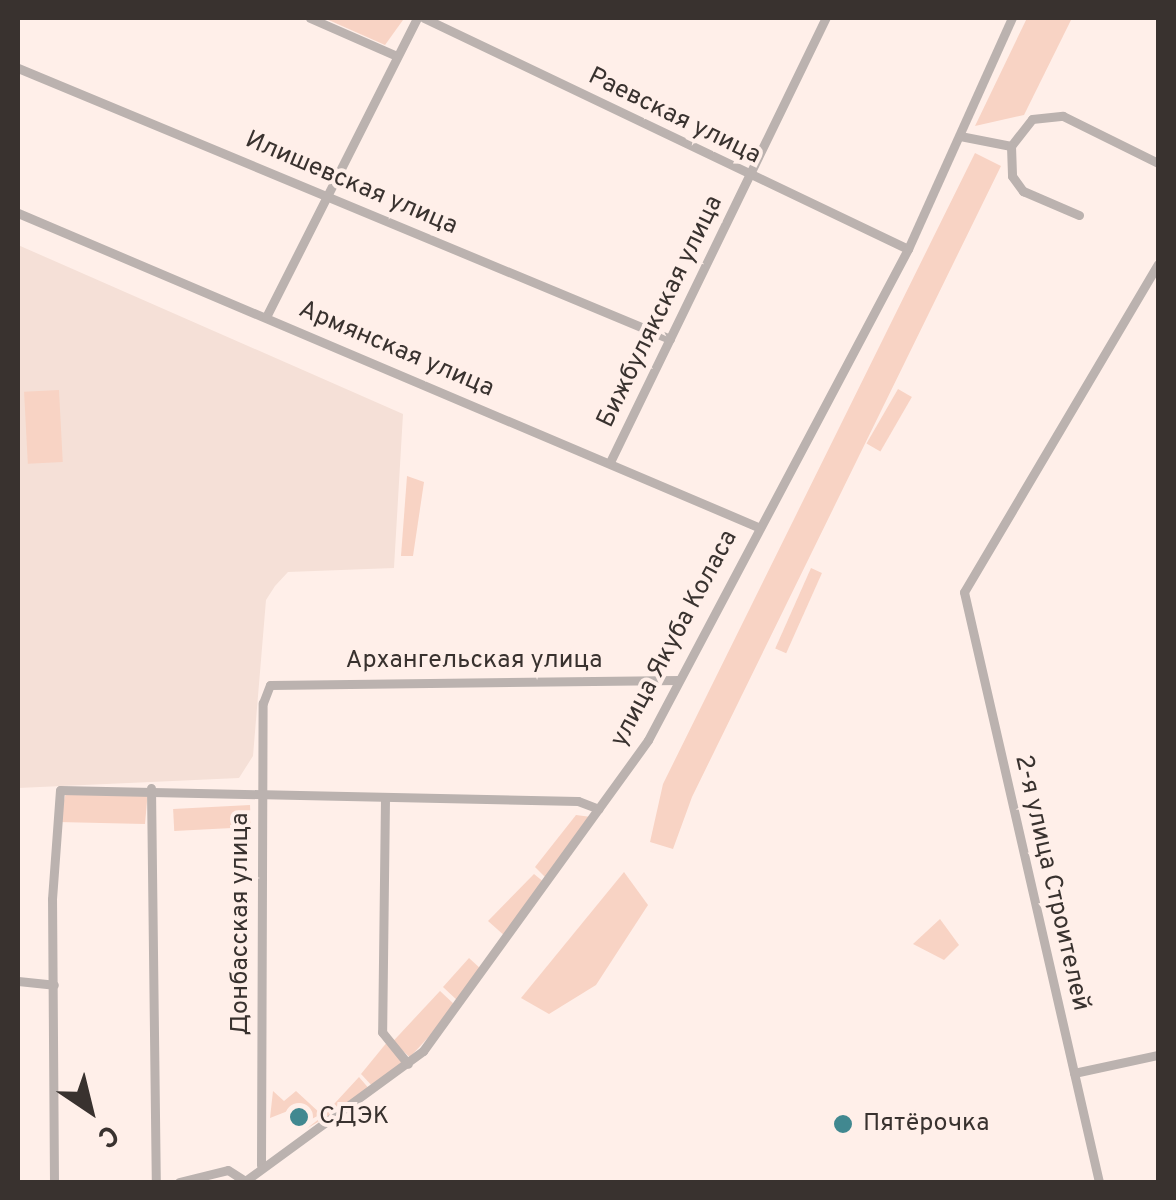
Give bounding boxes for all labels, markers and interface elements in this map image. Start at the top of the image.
street label: Раевская улица [583,62,765,172]
street label: Илишевская улица [240,126,462,242]
street label: Бижбулякская улица [592,191,730,433]
street label: Армянская улица [294,295,498,405]
street label: улица Якуба Коласа [605,525,745,753]
street label: Архангельская улица [346,646,602,676]
street label: 2-я улица Строителей [1007,752,1095,1014]
street label: Донбасская улица [226,813,256,1035]
north arrow [40,1060,140,1160]
place label: СДЭК [319,1102,389,1132]
marker: СДЭК [288,1106,310,1128]
place label: Пятёрочка [863,1109,989,1139]
marker: Пятёрочка [832,1113,854,1135]
text: С [90,1115,125,1154]

